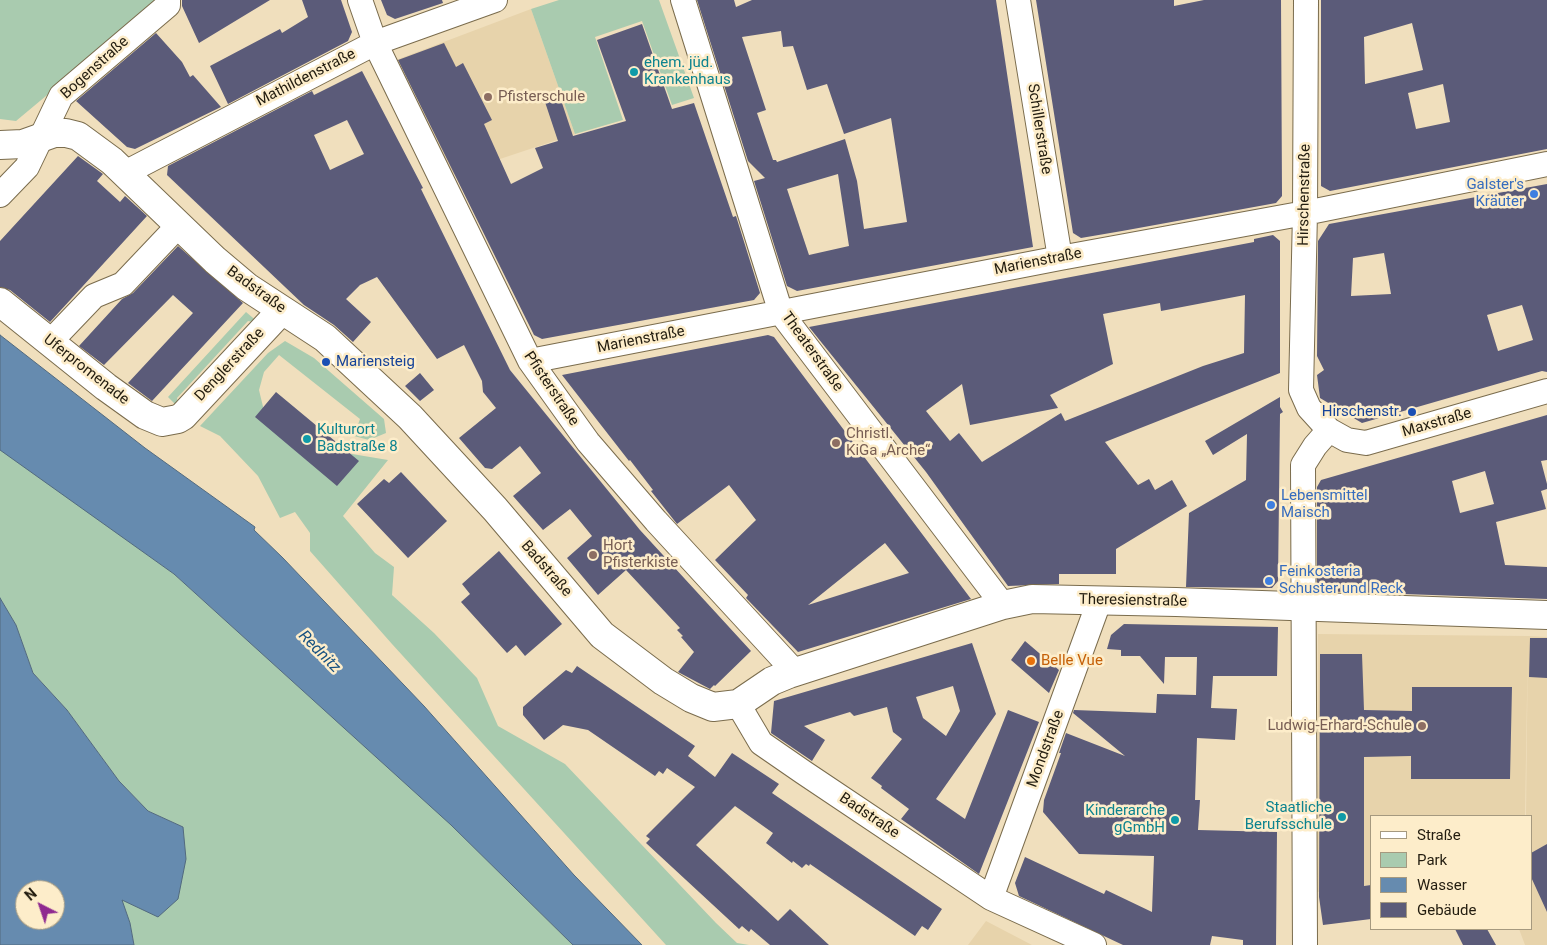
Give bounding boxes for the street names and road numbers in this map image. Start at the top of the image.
street label: Bogenstraße [57,33,133,103]
street label: Mathildenstraße [253,45,359,111]
street label: Schillerstraße [1023,82,1055,176]
street label: Hirschenstraße [1295,144,1315,246]
street label: Marienstraße [993,245,1083,279]
street label: Badstraße [223,263,289,317]
street label: Theaterstraße [777,309,847,395]
street label: Marienstraße [596,323,686,357]
street label: Denglerstraße [191,325,269,405]
street label: Uferpromenade [40,331,132,409]
street label: Pfisterstraße [520,348,582,430]
street label: Maxstraße [1400,405,1474,441]
street label: Badstraße [517,537,575,601]
street label: Theresienstraße [1079,591,1187,611]
street label: Mondstraße [1024,708,1068,790]
street label: Badstraße [836,789,902,843]

